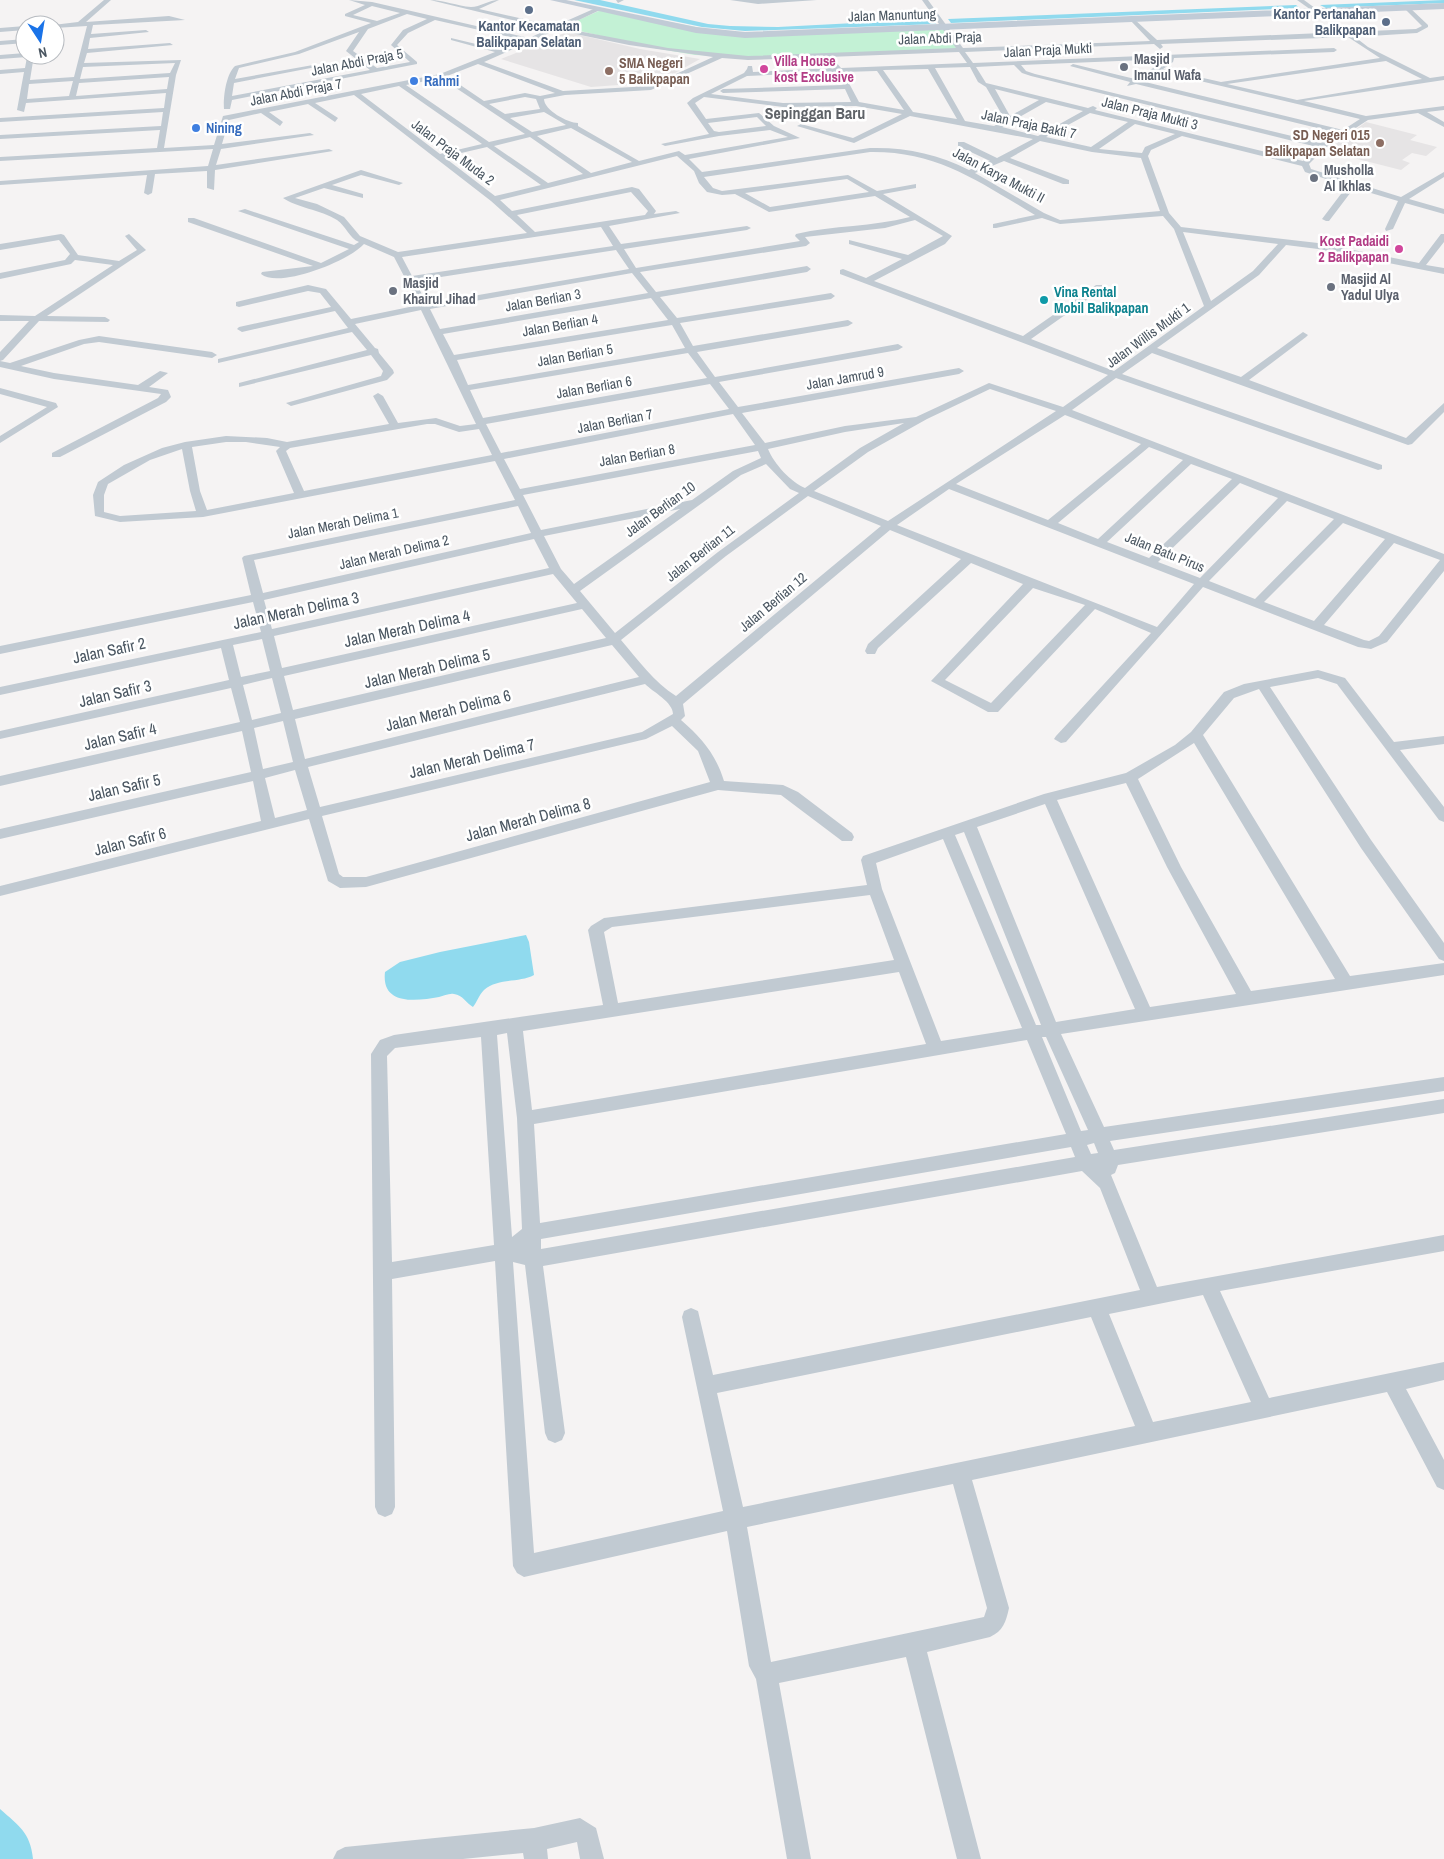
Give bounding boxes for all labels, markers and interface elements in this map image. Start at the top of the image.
marker: Kantor Kecamatan Balikpapan Selatan [523,4,535,16]
street label: Jalan Manuntung [848,4,937,26]
place label: Kantor Pertanahan Balikpapan [1273,5,1376,39]
north arrow [15,15,65,65]
marker: Kantor Pertanahan Balikpapan [1380,16,1392,28]
place label: Kantor Kecamatan Balikpapan Selatan [476,17,582,51]
street label: Jalan Abdi Praja [898,28,983,48]
street label: Jalan Praja Mukti [1003,39,1093,61]
text: N [37,43,49,62]
street label: Jalan Abdi Praja 5 [310,44,404,80]
place label: Masjid Imanul Wafa [1134,50,1202,84]
place label: Villa House kost Exclusive [774,52,854,86]
place label: SMA Negeri 5 Balikpapan [619,54,690,88]
marker: Masjid Imanul Wafa [1118,61,1130,73]
marker: Villa House kost Exclusive [758,63,770,75]
marker: SMA Negeri 5 Balikpapan [603,65,615,77]
place label: Rahmi [424,72,459,90]
street label: Jalan Abdi Praja 7 [249,74,343,110]
marker: Rahmi [408,75,420,87]
street label: Jalan Praja Mukti 3 [1100,92,1200,134]
district label: Sepinggan Baru [765,102,865,124]
street label: Jalan Praja Bakti 7 [980,105,1078,143]
street label: Jalan Praja Muda 2 [408,115,498,189]
place label: Nining [206,119,242,137]
marker: Nining [190,122,202,134]
place label: SD Negeri 015 Balikpapan Selatan [1265,126,1371,160]
marker: SD Negeri 015 Balikpapan Selatan [1374,137,1386,149]
street label: Jalan Karya Mukti II [950,143,1048,207]
place label: Musholla Al Ikhlas [1324,161,1374,195]
marker: Musholla Al Ikhlas [1308,172,1320,184]
place label: Kost Padaidi 2 Balikpapan [1318,232,1389,266]
marker: Kost Padaidi 2 Balikpapan [1393,243,1405,255]
place label: Masjid Al Yadul Ulya [1341,270,1400,304]
place label: Masjid Khairul Jihad [403,274,476,308]
marker: Masjid Al Yadul Ulya [1325,281,1337,293]
place label: Vina Rental Mobil Balikpapan [1054,283,1148,317]
street label: Jalan Berlian 3 [504,284,582,316]
marker: Masjid Khairul Jihad [387,285,399,297]
marker: Vina Rental Mobil Balikpapan [1038,294,1050,306]
street label: Jalan Willis Mukti 1 [1102,298,1194,372]
street label: Jalan Berlian 4 [521,309,600,341]
street label: Jalan Berlian 5 [536,339,614,371]
street label: Jalan Jamrud 9 [805,362,885,394]
street label: Jalan Berlian 6 [555,371,633,403]
street label: Jalan Berlian 7 [576,405,654,437]
street label: Jalan Berlian 8 [598,439,676,471]
street label: Jalan Berlian 10 [621,477,699,541]
street label: Jalan Merah Delima 1 [286,503,400,543]
street label: Jalan Berlian 11 [662,520,738,585]
street label: Jalan Batu Pirus [1123,528,1208,576]
street label: Jalan Merah Delima 2 [337,531,451,573]
street label: Jalan Berlian 12 [735,568,811,636]
street label: Jalan Merah Delima 3 [231,586,361,634]
street label: Jalan Merah Delima 4 [342,604,472,652]
street label: Jalan Safir 2 [71,632,147,668]
street label: Jalan Merah Delima 5 [362,643,492,693]
street label: Jalan Safir 3 [77,674,153,712]
street label: Jalan Merah Delima 6 [383,684,513,736]
street label: Jalan Safir 4 [82,717,158,755]
street label: Jalan Merah Delima 7 [407,733,537,783]
street label: Jalan Safir 5 [86,768,162,806]
street label: Jalan Merah Delima 8 [463,792,593,846]
street label: Jalan Safir 6 [92,821,168,861]

